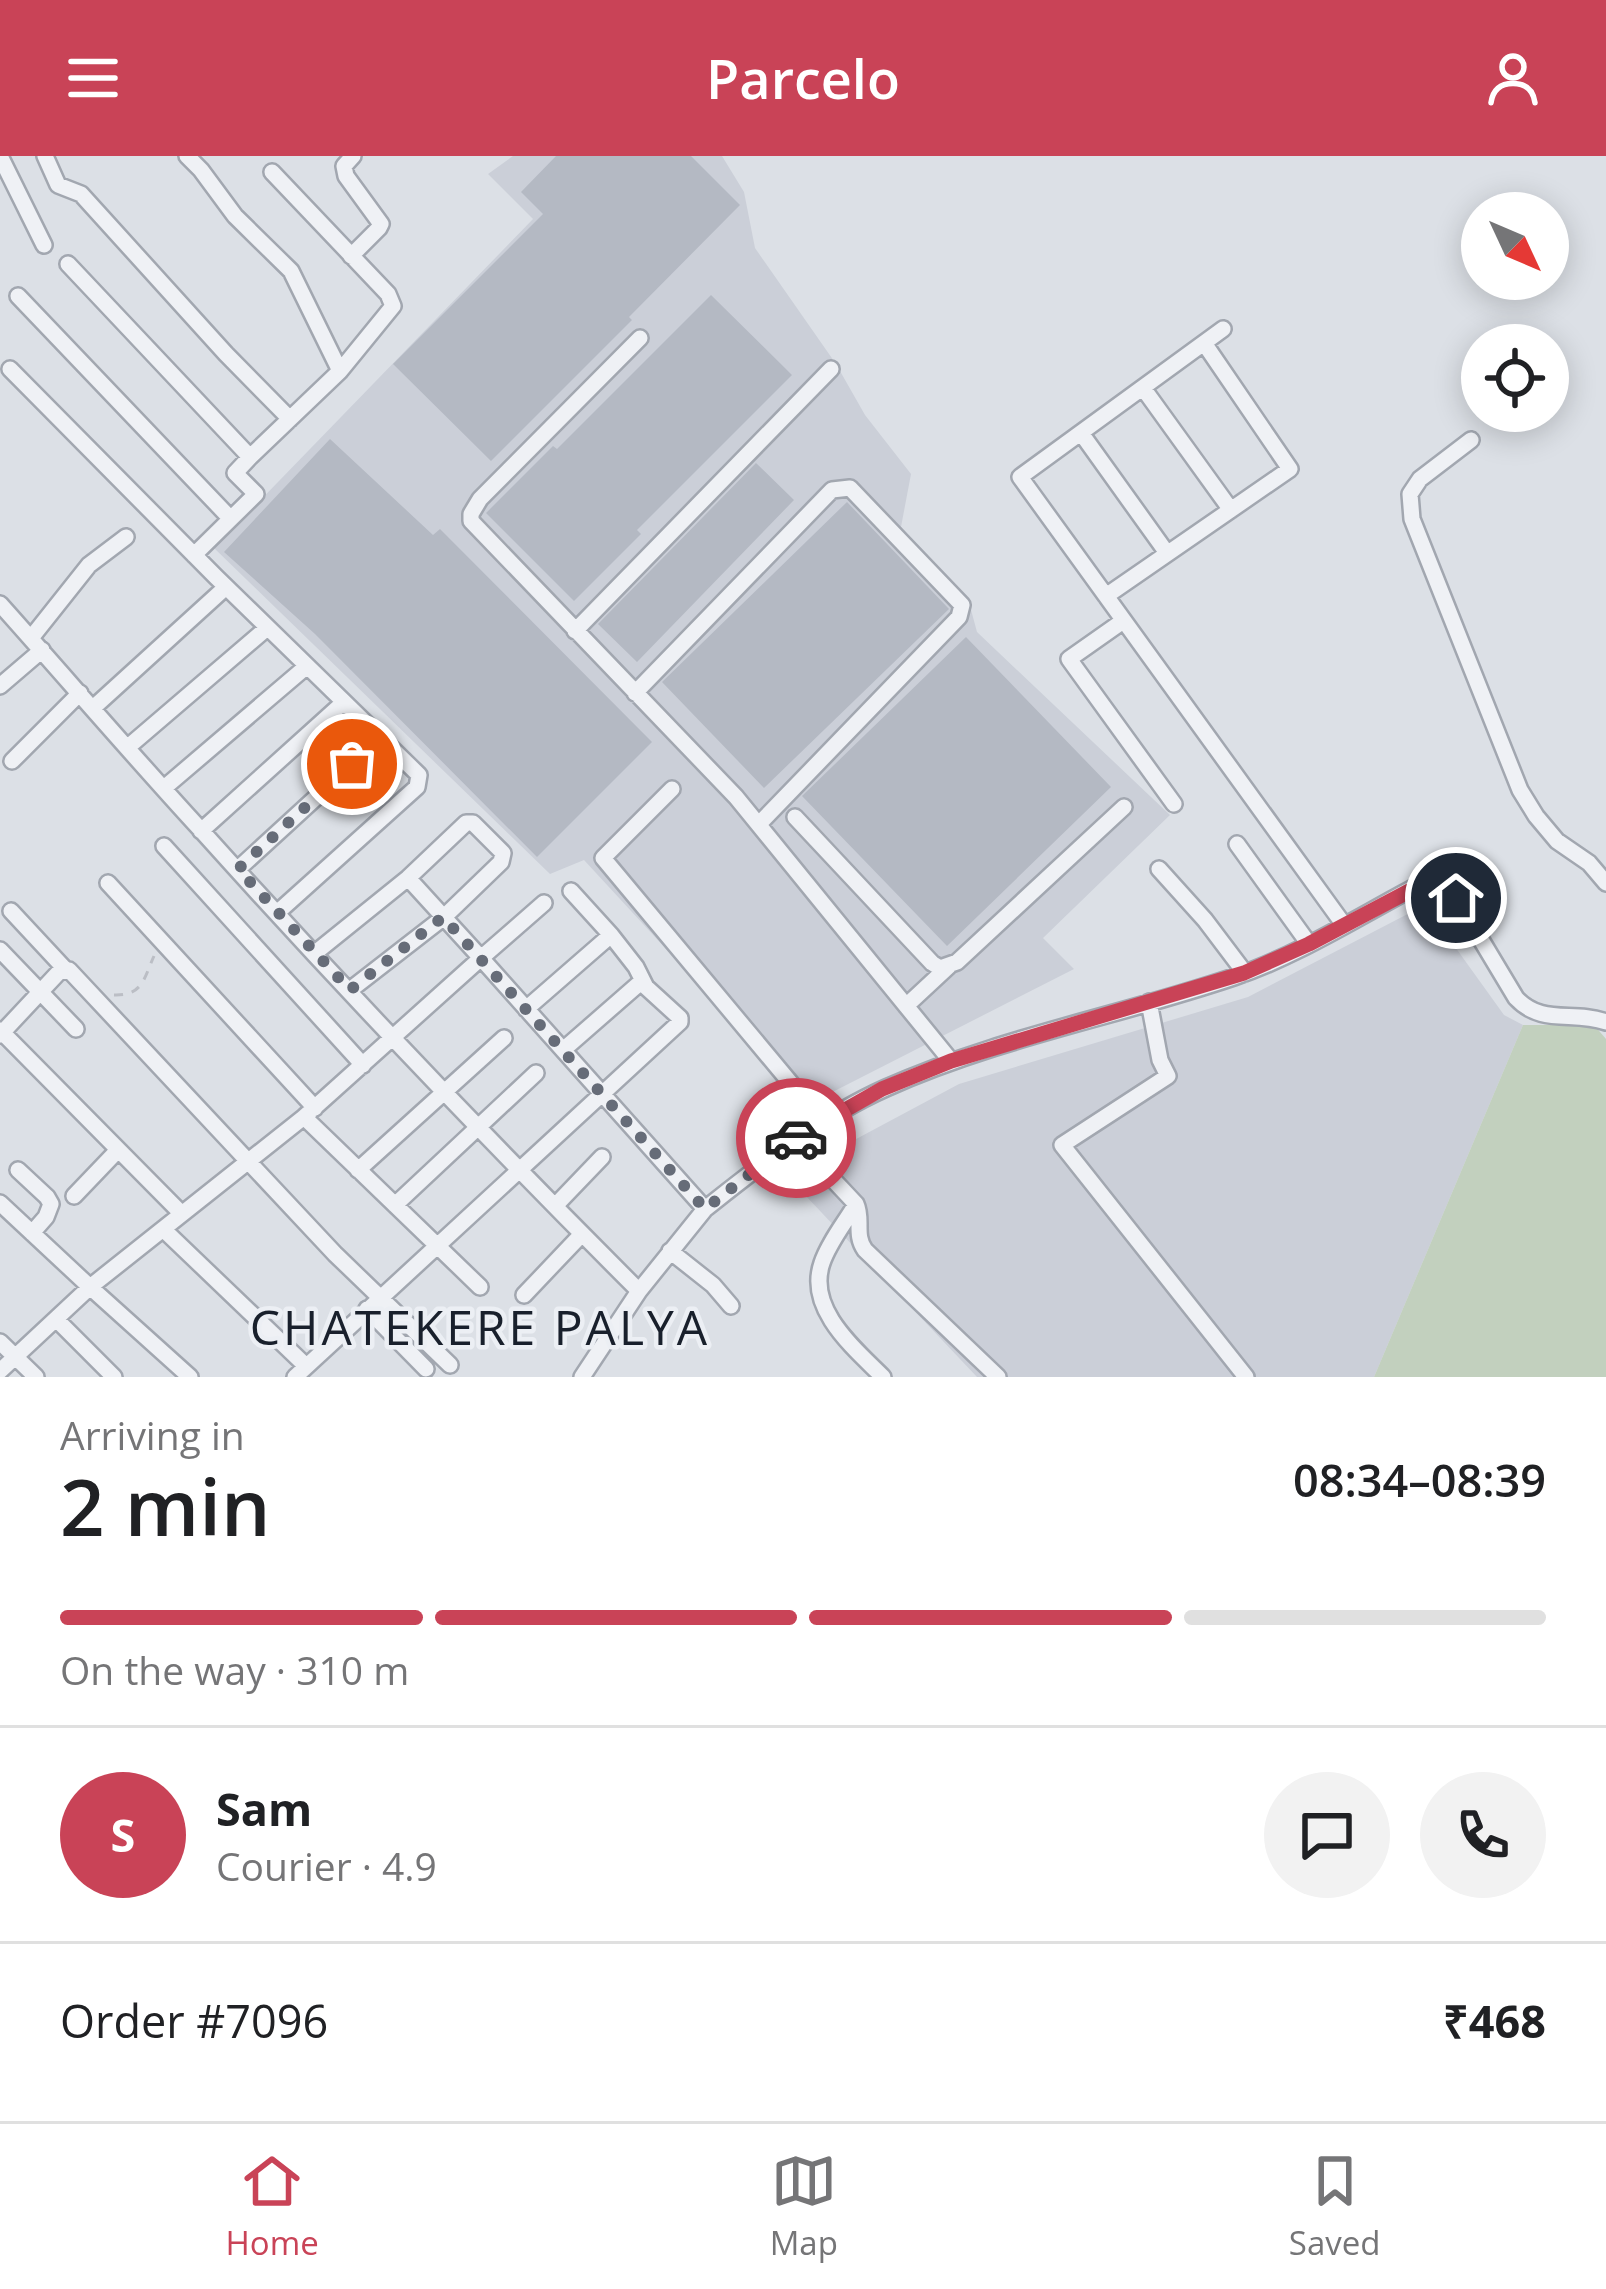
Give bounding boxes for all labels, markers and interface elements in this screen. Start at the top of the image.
text: Parcelo [706,41,900,115]
icon: menu [60,45,126,111]
icon: person [1480,45,1546,111]
north arrow [1461,192,1569,300]
map controls [1461,192,1569,432]
button: locate [1461,324,1569,432]
pin [301,713,403,815]
icon: bag [319,731,385,797]
pin [1405,847,1507,949]
icon: home [1423,865,1489,931]
courier [736,1078,856,1198]
icon: car [763,1105,829,1171]
district label: CHATEKERE PALYA [250,1294,710,1359]
text: Arriving in [60,1408,245,1461]
text: 08:34–08:39 [1293,1449,1546,1510]
text: 2 min [60,1453,271,1559]
text: On the way · 310 m [60,1643,409,1696]
button: chat [1264,1772,1390,1898]
button: phone [1420,1772,1546,1898]
text: Sam [216,1778,312,1839]
text: S [111,1804,135,1865]
text: Courier · 4.9 [216,1839,437,1892]
text: Order #7096 [60,1990,328,2051]
text: ₹468 [1443,1990,1546,2051]
tab: Home [225,2148,319,2265]
tab: Map [770,2148,838,2265]
tab: Saved [1289,2148,1381,2265]

